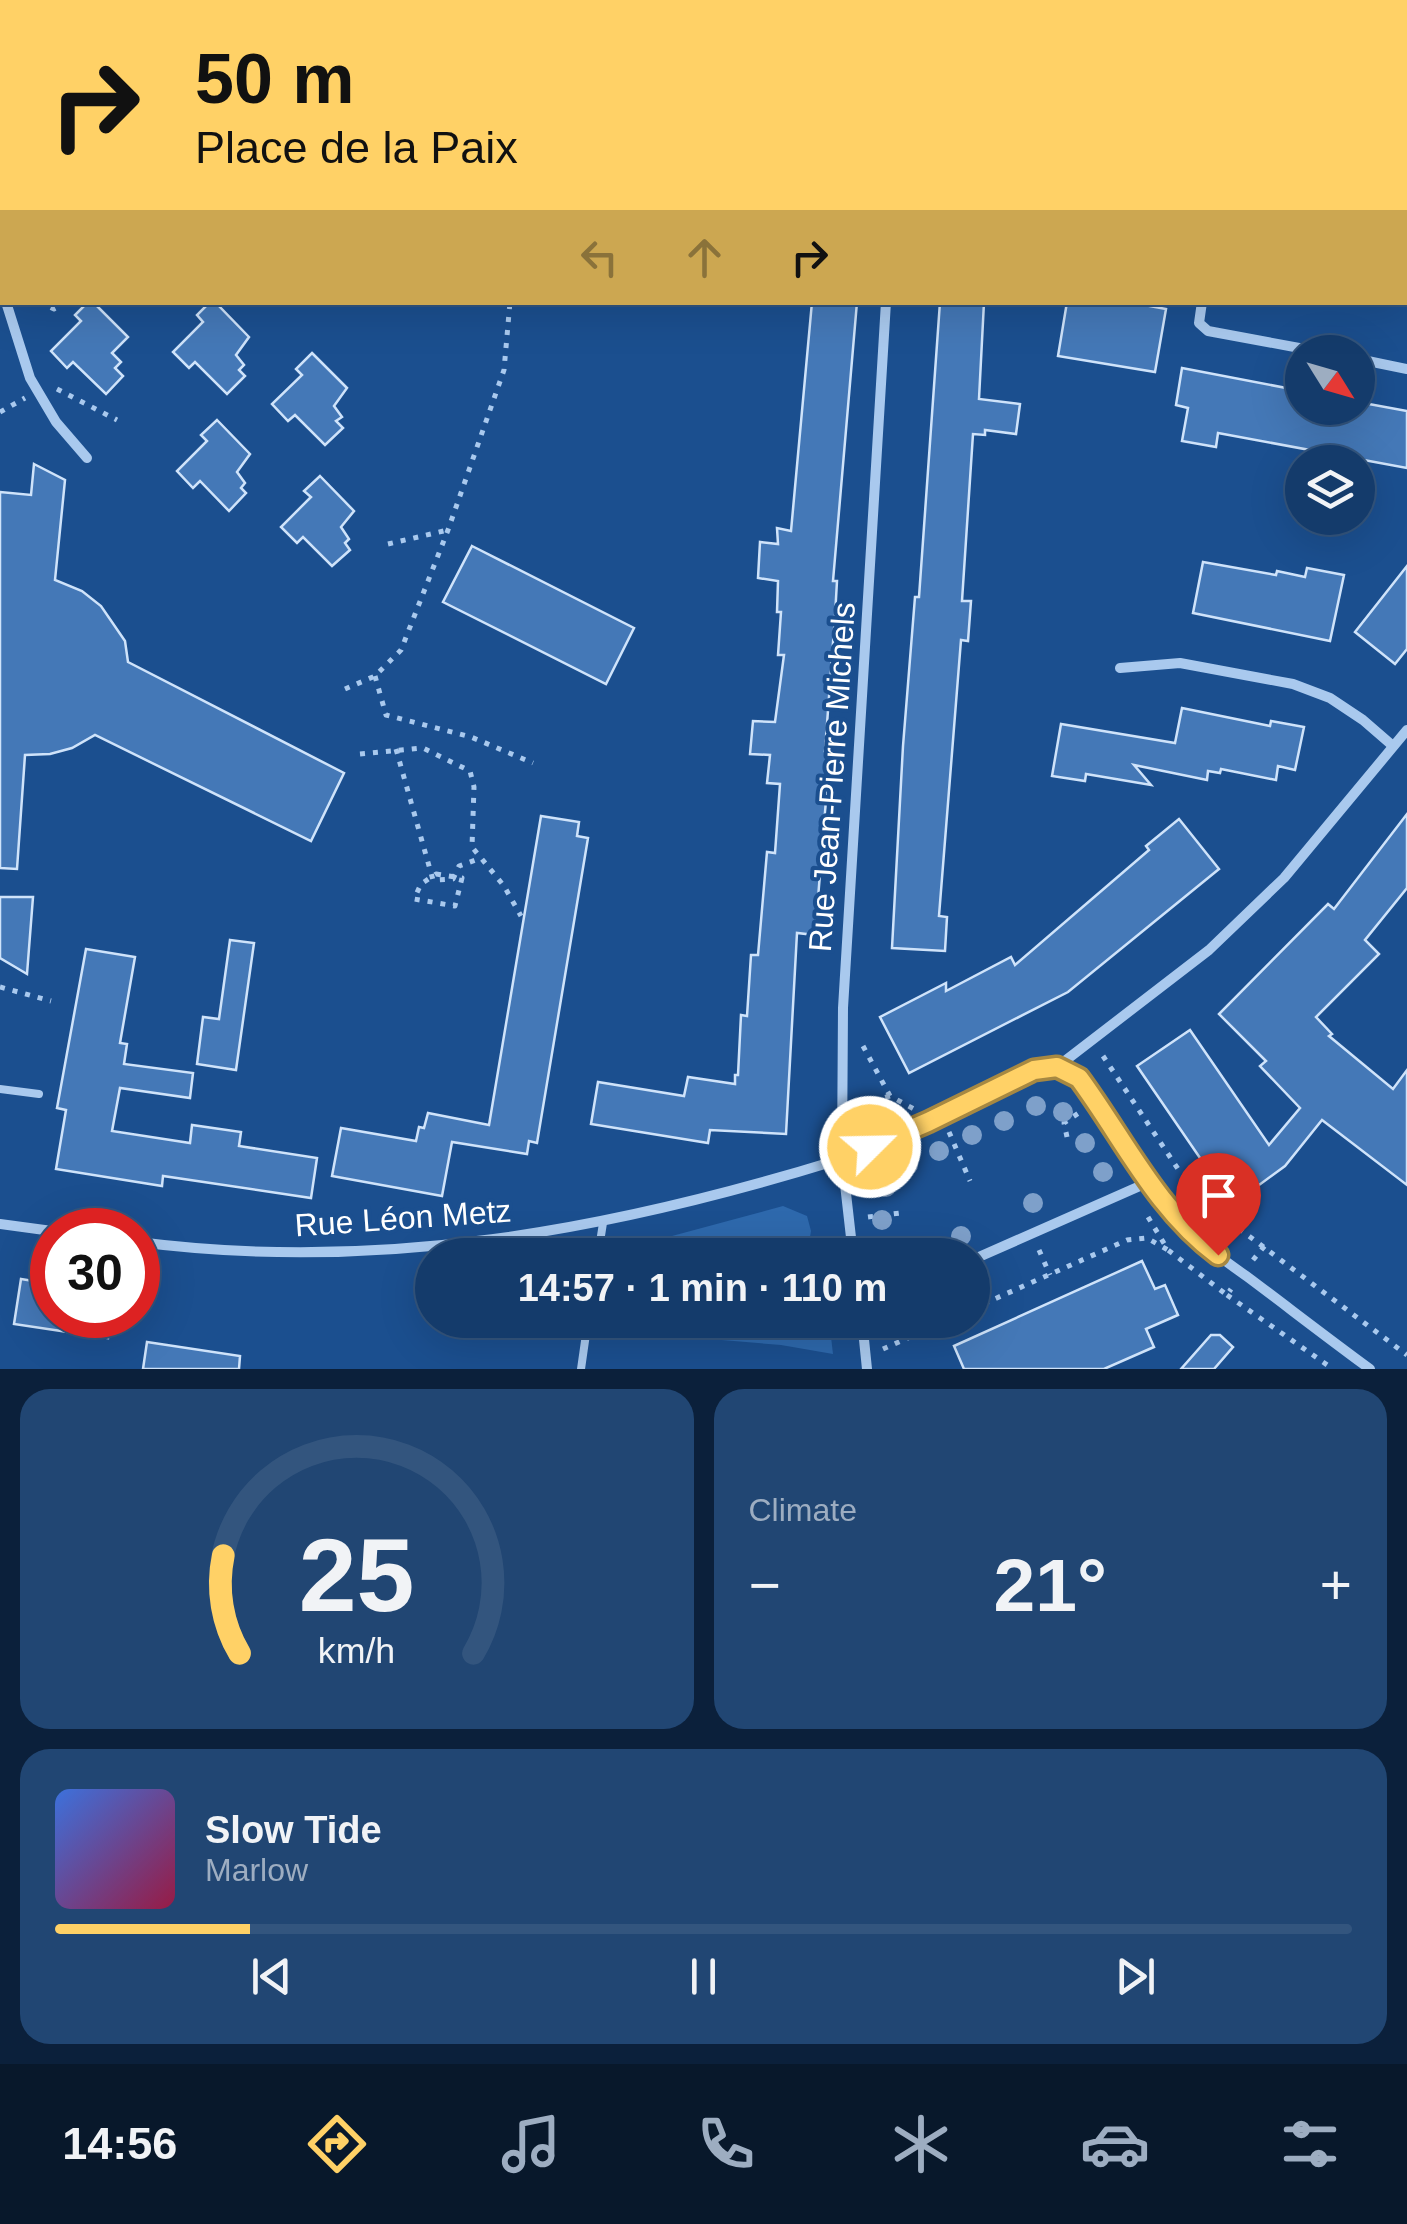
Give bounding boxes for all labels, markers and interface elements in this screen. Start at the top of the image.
icon: right [30,40,160,170]
text: 50 m [195,40,355,118]
text: Place de la Paix [195,122,518,173]
icon: left [572,230,627,285]
icon: ahead [677,230,732,285]
icon: right [782,230,837,285]
north arrow [1285,335,1375,425]
map controls [1285,335,1375,535]
button: layers [1285,445,1375,535]
street label: Rue Jean-Pierre Michels [802,601,862,953]
position arrow [818,1095,922,1199]
pin [1176,1153,1261,1256]
icon: arrive [1191,1168,1246,1223]
street label: Rue Léon Metz [294,1192,512,1244]
speed limit sign: 30 [30,1208,160,1338]
text: 14:57 · 1 min · 110 m [518,1267,887,1309]
text: Climate [749,1492,857,1528]
text: 25 [299,1517,415,1633]
text: 21° [994,1543,1107,1627]
text: − [749,1554,781,1616]
text: + [1320,1554,1352,1616]
text: km/h [318,1631,395,1671]
text: Slow Tide [205,1809,382,1851]
text: Marlow [205,1852,308,1888]
icon: previous [244,1949,299,2004]
icon: pause [676,1949,731,2004]
icon: next [1108,1949,1163,2004]
icon: directions [302,2109,372,2179]
icon: music [496,2109,566,2179]
icon: phone [691,2109,761,2179]
icon: climate [886,2109,956,2179]
icon: car [1080,2109,1150,2179]
icon: filters [1275,2109,1345,2179]
text: 14:56 [62,2118,177,2169]

